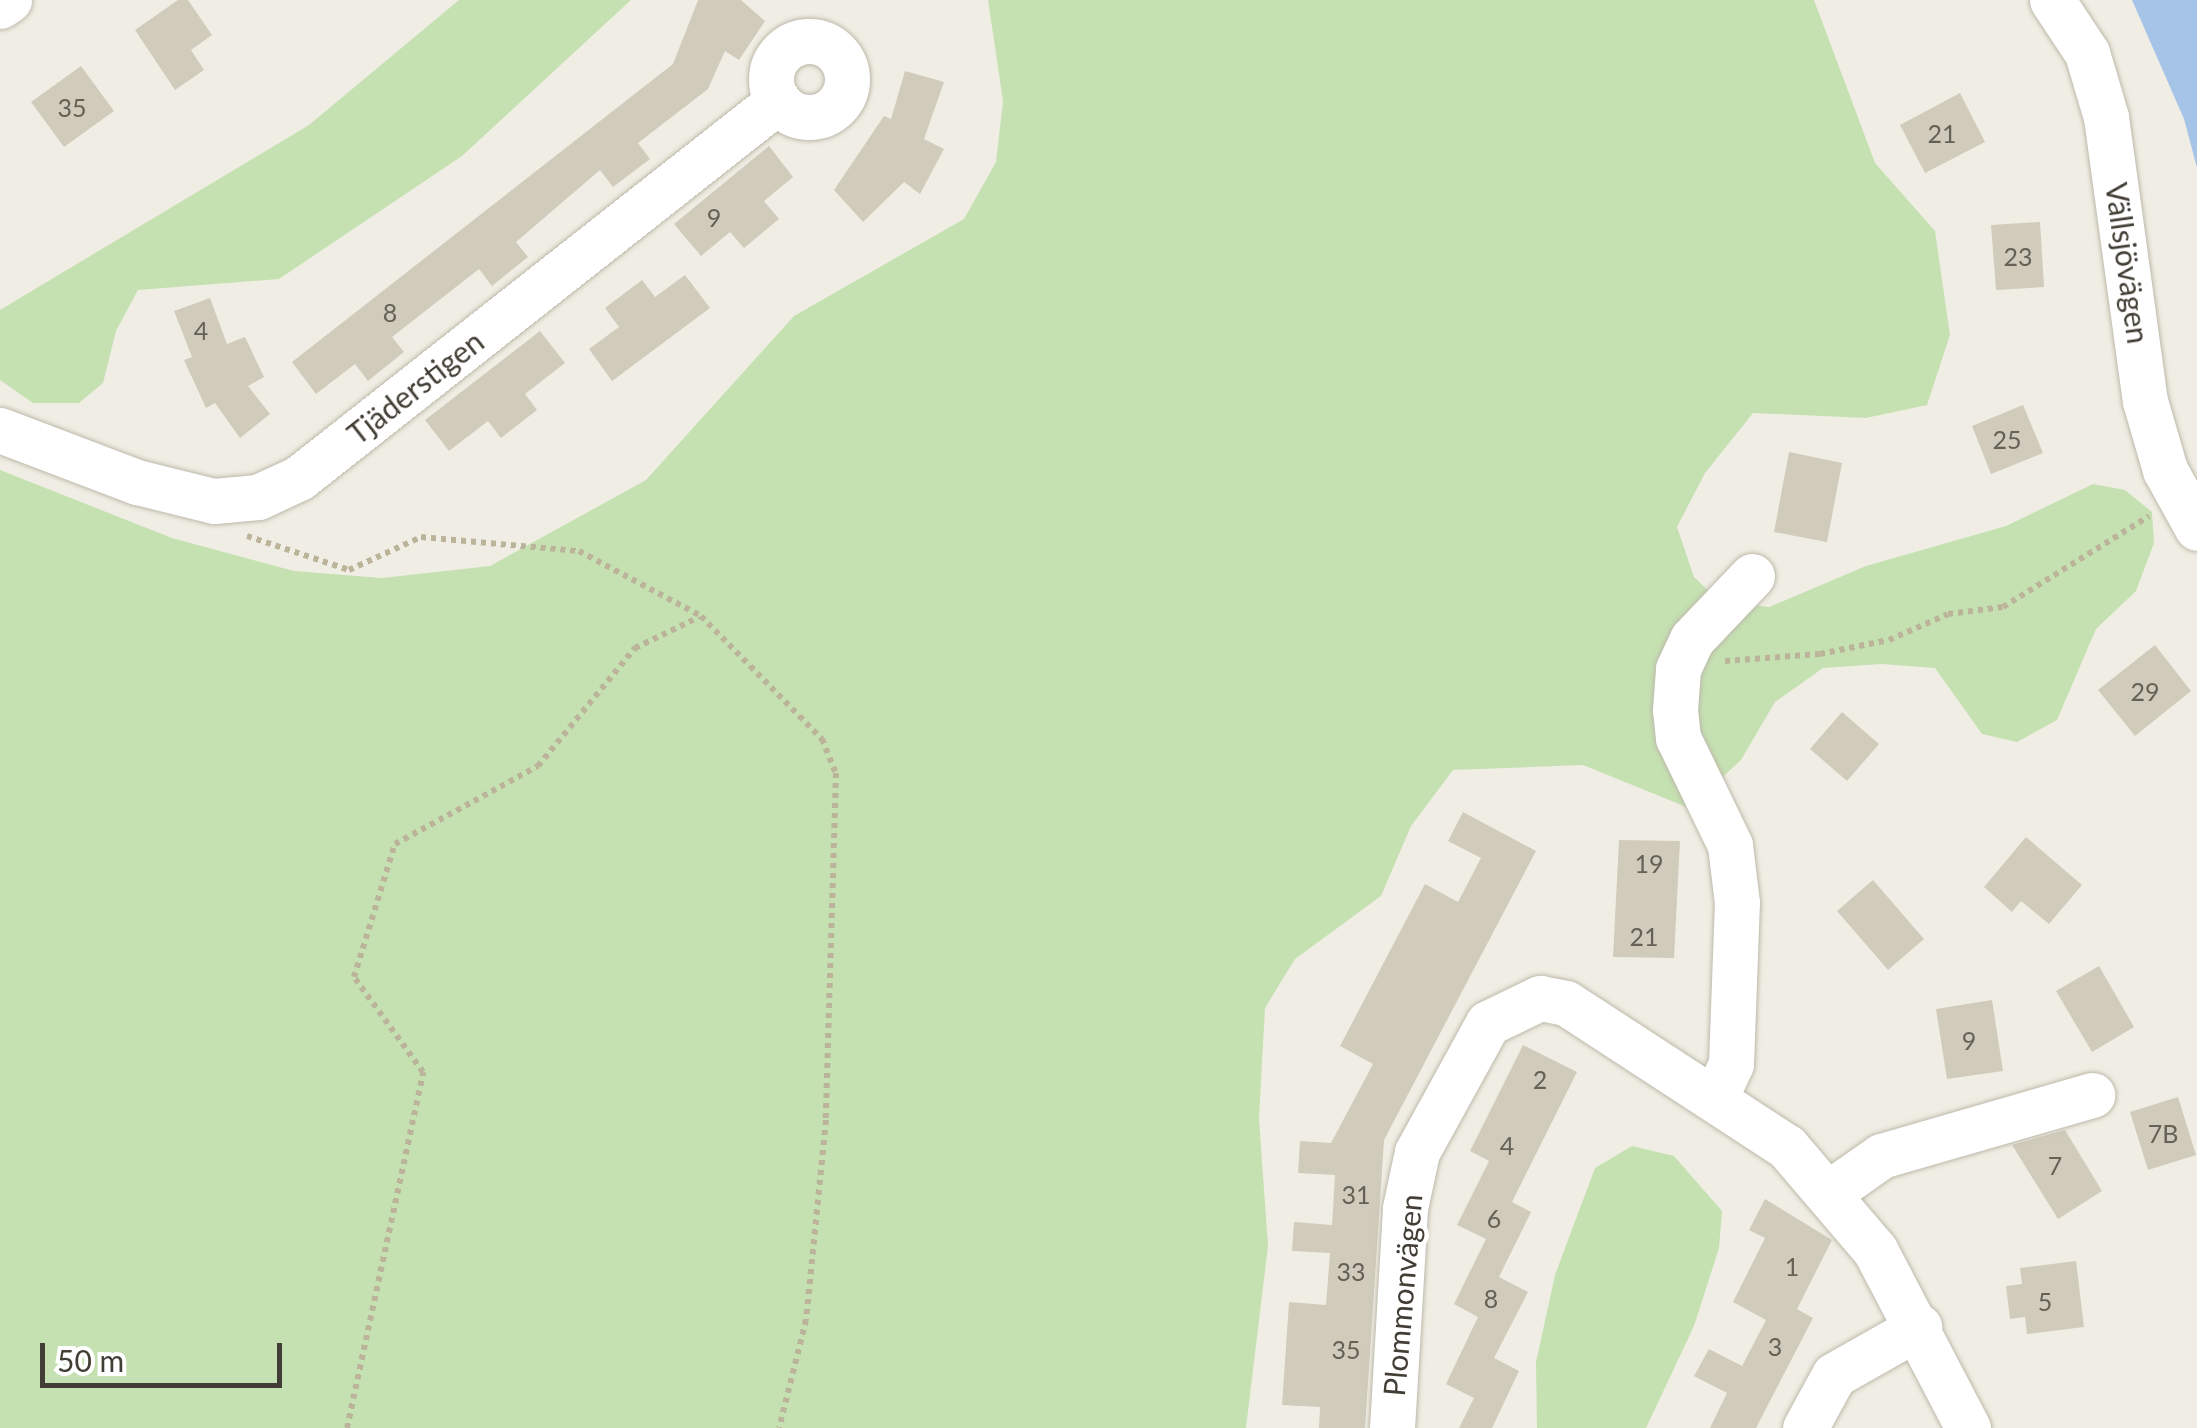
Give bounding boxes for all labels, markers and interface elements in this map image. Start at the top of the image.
house number: 35 [58,92,86,122]
house number: 21 [1928,118,1956,148]
street label: Vällsjövägen [2099,180,2157,346]
house number: 9 [707,202,721,232]
house number: 23 [2004,241,2032,271]
house number: 8 [383,297,397,327]
house number: 4 [194,315,208,345]
street label: Tjäderstigen [340,323,490,451]
house number: 25 [1993,424,2021,454]
house number: 29 [2131,676,2159,706]
house number: 19 [1635,848,1663,878]
house number: 21 [1630,921,1658,951]
house number: 9 [1962,1025,1976,1055]
house number: 2 [1533,1064,1547,1094]
house number: 7B [2148,1118,2178,1148]
house number: 4 [1500,1130,1514,1160]
house number: 7 [2048,1150,2062,1180]
house number: 31 [1342,1179,1370,1209]
street label: Plommonvägen [1375,1192,1429,1398]
house number: 6 [1487,1203,1501,1233]
house number: 1 [1785,1251,1799,1281]
house number: 33 [1337,1256,1365,1286]
house number: 8 [1484,1283,1498,1313]
house number: 5 [2038,1286,2052,1316]
scale bar [45,1323,288,1385]
house number: 3 [1768,1331,1782,1361]
house number: 35 [1332,1334,1360,1364]
text: 50 m [57,1342,124,1378]

